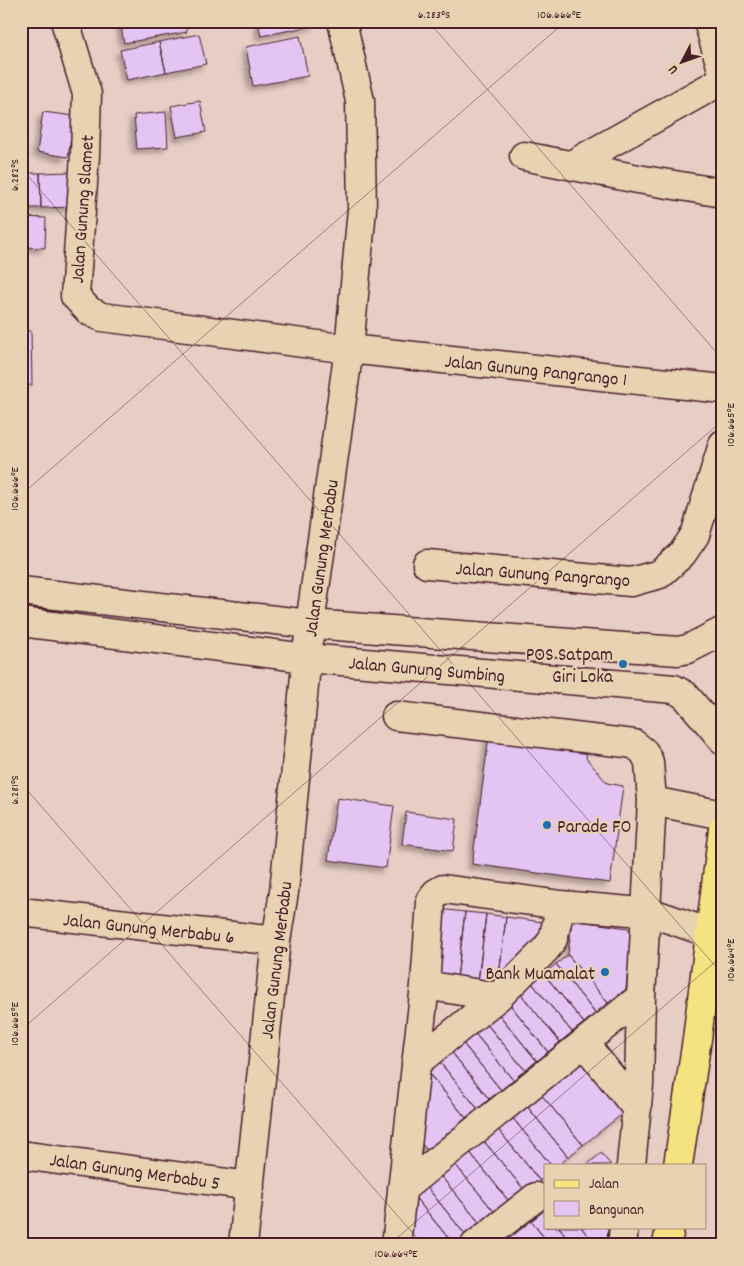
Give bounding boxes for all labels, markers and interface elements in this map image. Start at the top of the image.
text: 6.283°S [418,7,450,24]
text: 106.666°E [537,7,582,24]
north arrow [656,38,706,88]
text: U [664,60,683,78]
street label: Jalan Gunung Slamet [66,134,103,284]
text: 6.282°S [7,159,24,191]
street label: Jalan Gunung Pangrango 1 [443,349,628,395]
text: 106.665°E [723,403,740,447]
text: 106.666°E [7,466,24,511]
street label: Jalan Gunung Merbabu [299,478,348,639]
street label: Jalan Gunung Pangrango [455,557,631,596]
place label: POS Satpam Giri Loka [526,643,614,692]
street label: Jalan Gunung Sumbing [347,651,506,692]
marker: POS Satpam Giri Loka [617,658,629,670]
text: 6.281°S [7,775,24,805]
place label: Parade FO [557,815,632,842]
marker: Parade FO [541,819,553,831]
street label: Jalan Gunung Merbabu [255,880,302,1041]
street label: Jalan Gunung Merbabu 6 [62,908,236,953]
text: 106.664°E [723,938,740,982]
place label: Bank Muamalat [486,962,595,989]
marker: Bank Muamalat [599,966,611,978]
text: 106.665°E [7,1002,24,1046]
street label: Jalan Gunung Merbabu 5 [48,1148,221,1199]
legend [544,1164,706,1228]
text: Jalan [589,1174,619,1196]
text: Bangunan [589,1200,644,1222]
text: 106.664°E [374,1246,418,1263]

